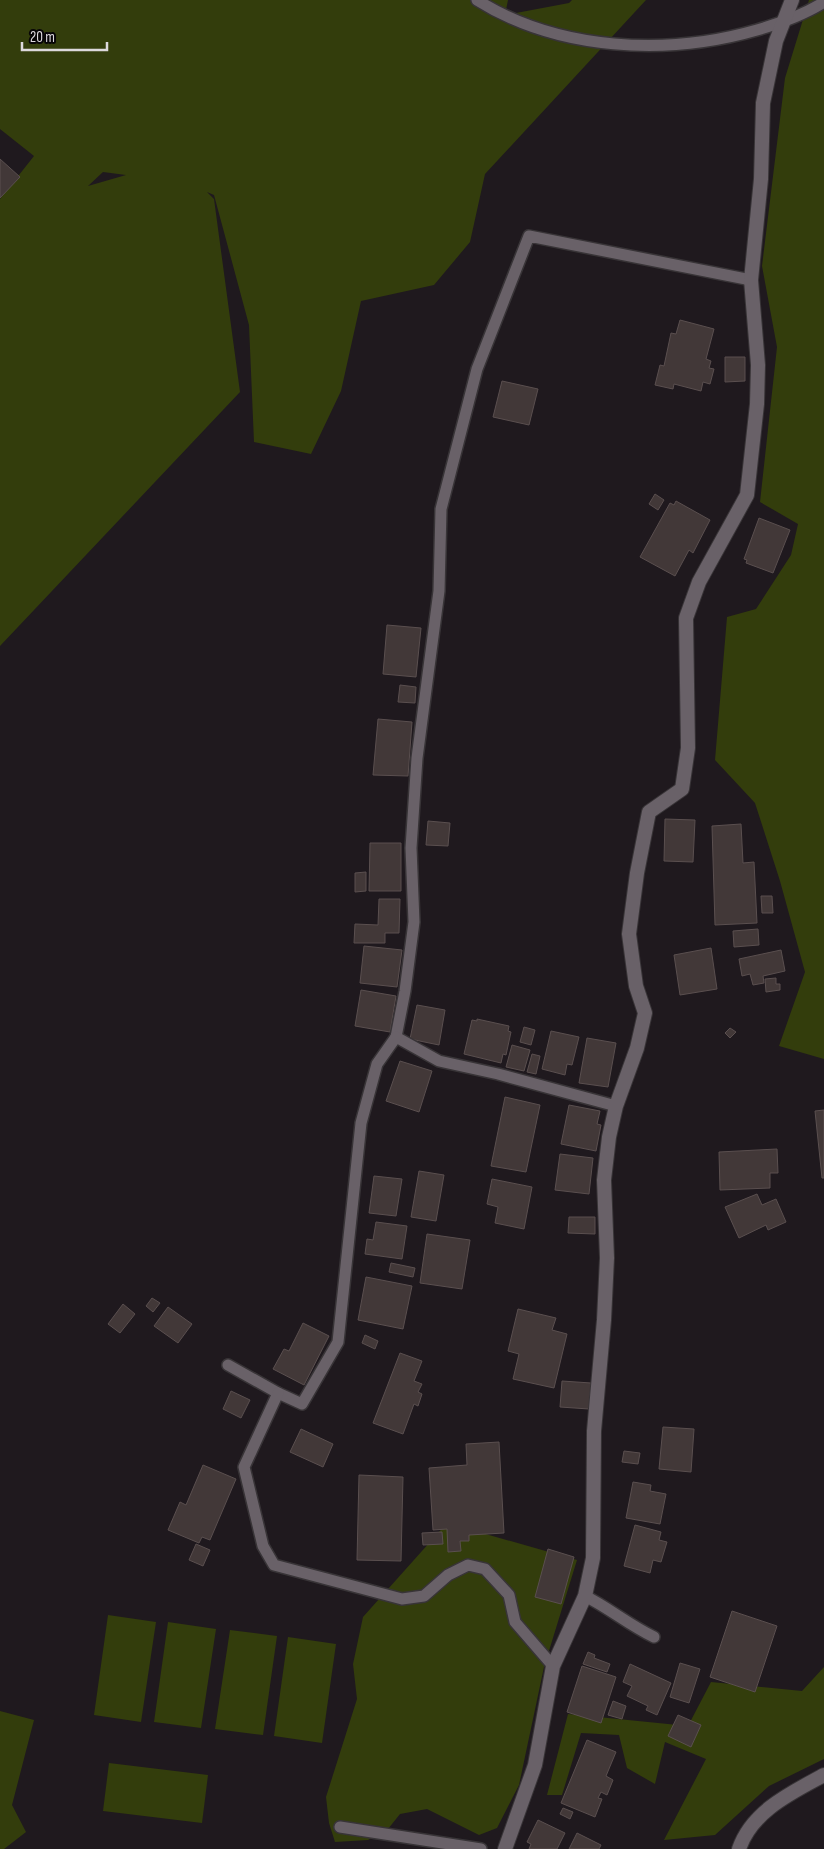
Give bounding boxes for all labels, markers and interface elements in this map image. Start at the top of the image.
scale bar [22,20,108,52]
text: 20 m [30,28,55,47]

